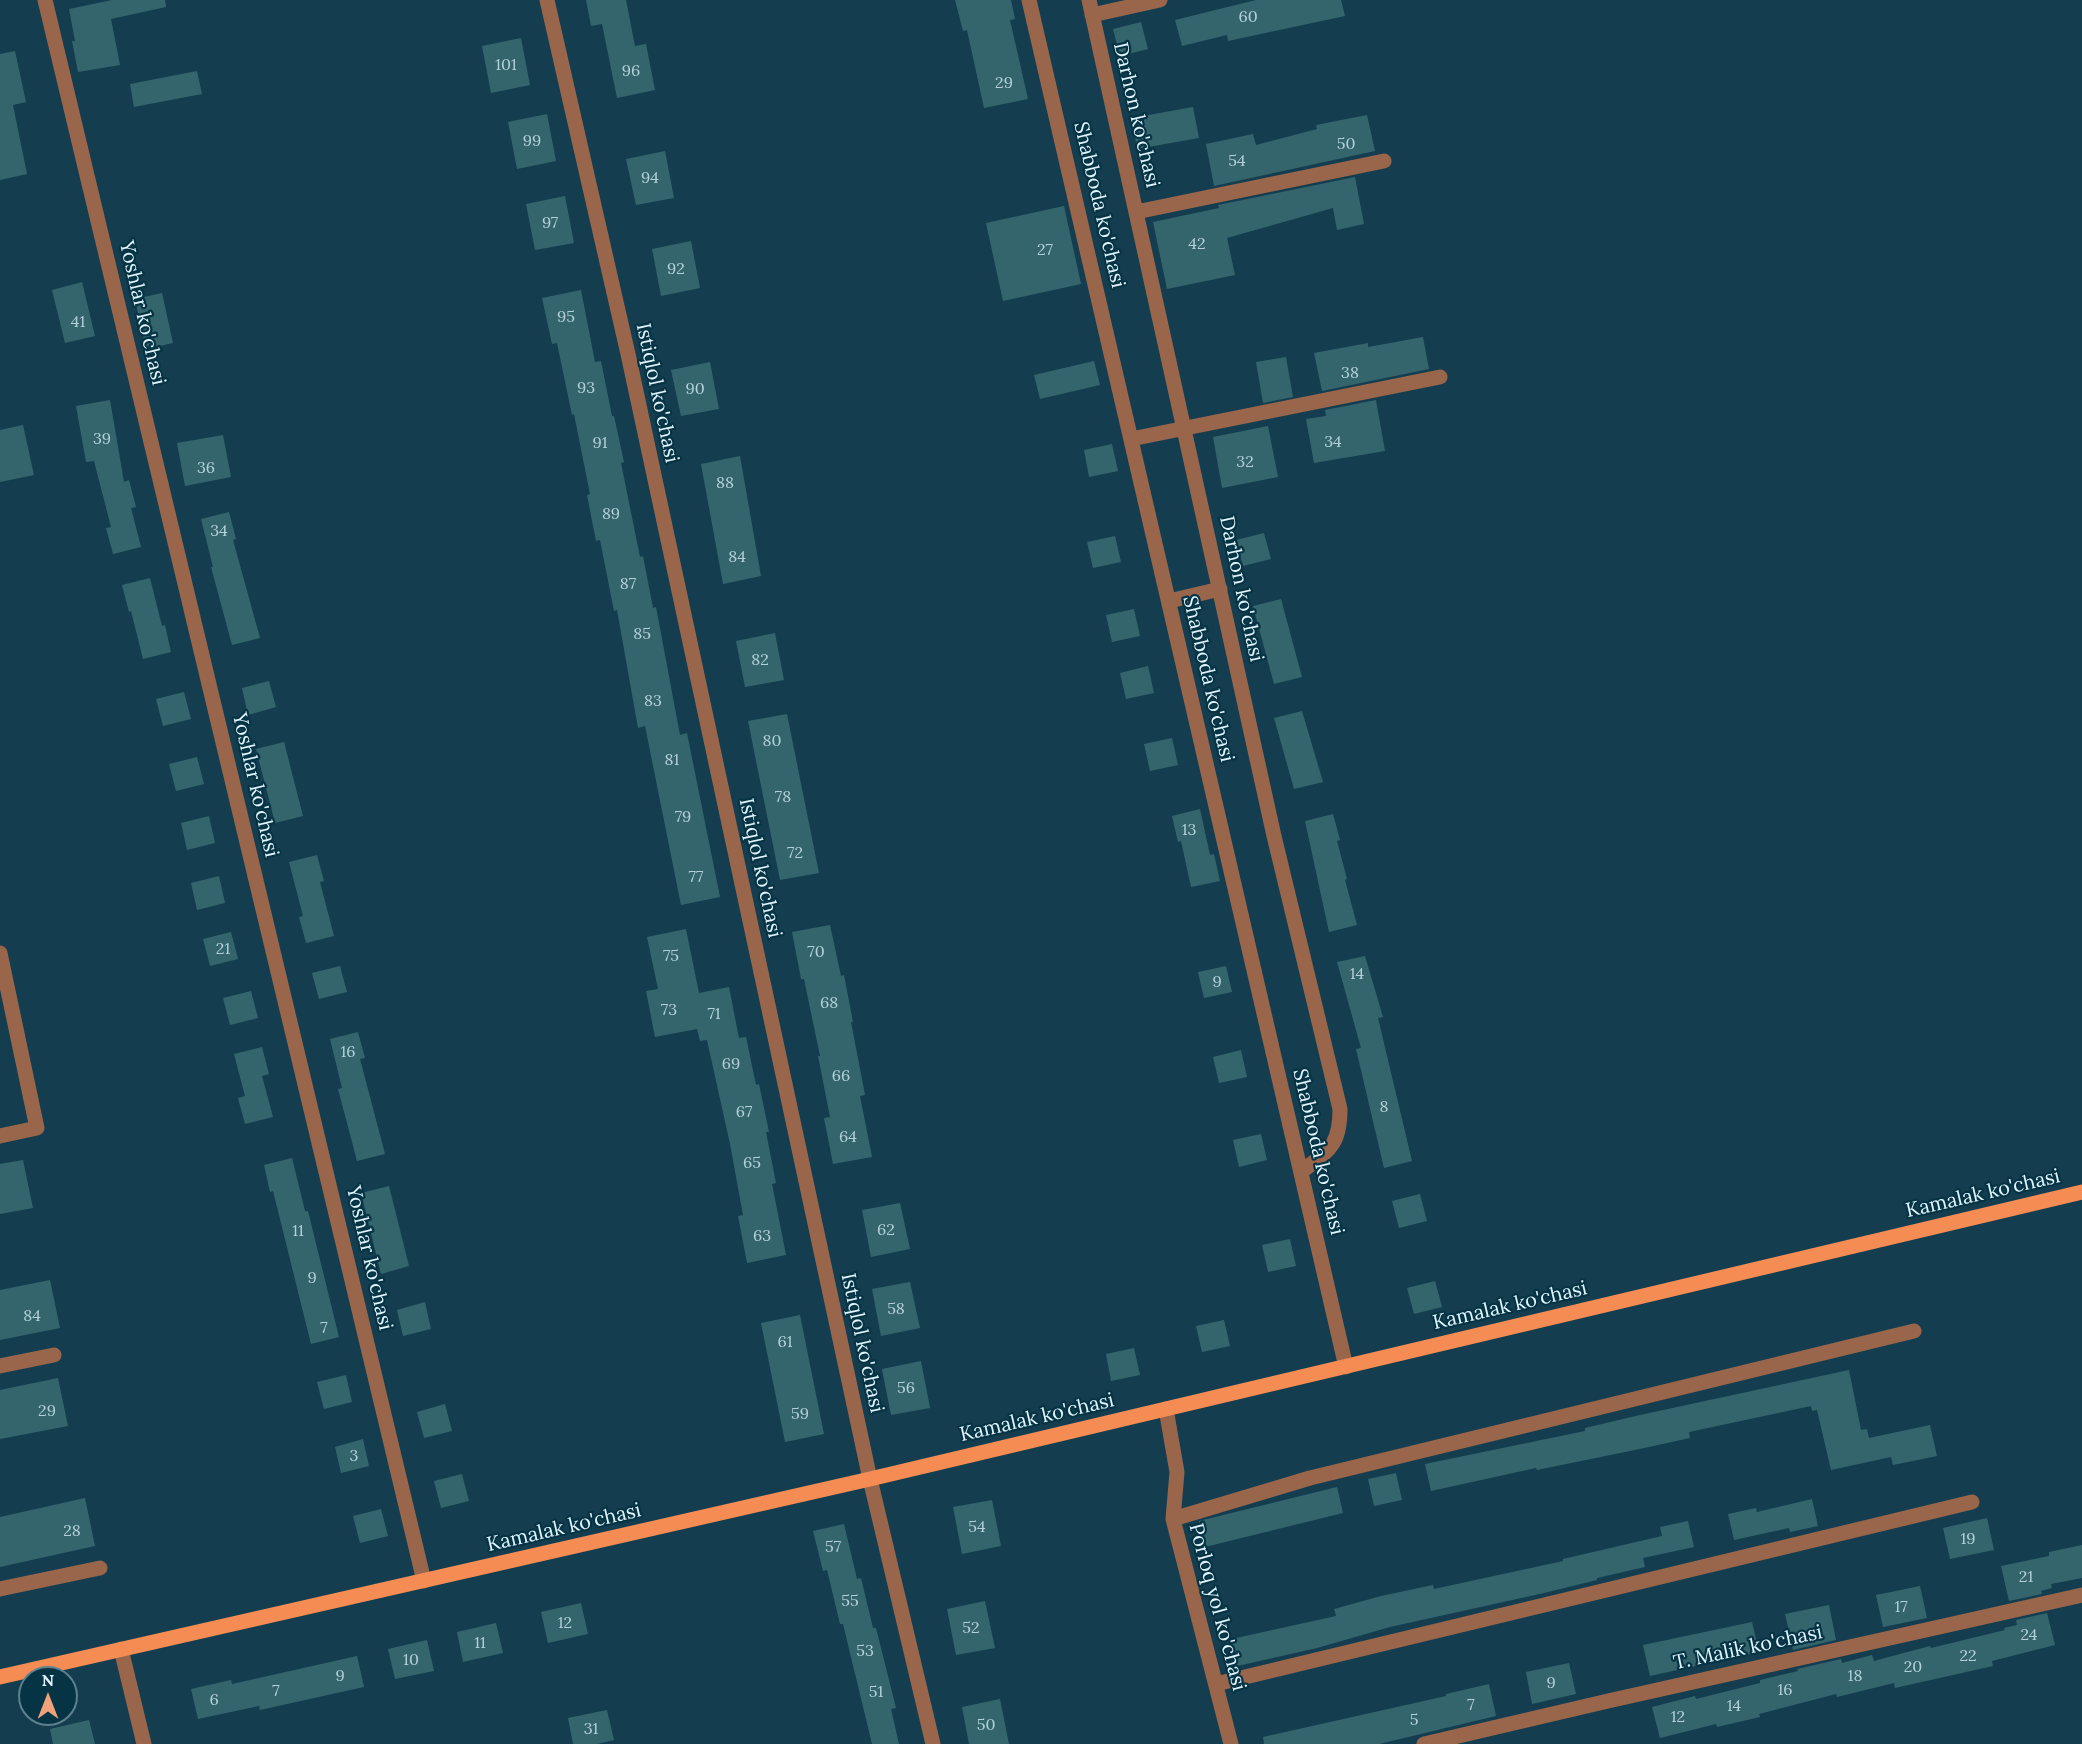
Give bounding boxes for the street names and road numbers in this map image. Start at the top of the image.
street label: Darhon ko'chasi [1108,40,1164,190]
street label: Shabboda ko'chasi [1068,120,1130,290]
street label: Yoshlar ko'chasi [114,238,170,388]
street label: Istiqlol ko'chasi [630,321,684,465]
street label: Darhon ko'chasi [1214,514,1268,664]
street label: Shabboda ko'chasi [1177,594,1239,764]
street label: Yoshlar ko'chasi [227,710,283,860]
street label: Istiqlol ko'chasi [733,796,787,940]
street label: Shabboda ko'chasi [1287,1067,1349,1237]
street label: Kamalak ko'chasi [1904,1165,2062,1223]
street label: Yoshlar ko'chasi [341,1183,397,1333]
street label: Istiqlol ko'chasi [835,1271,889,1415]
street label: Kamalak ko'chasi [1431,1277,1589,1335]
street label: Kamalak ko'chasi [958,1389,1116,1447]
street label: Kamalak ko'chasi [485,1499,643,1557]
street label: Porloq yol ko'chasi [1183,1521,1251,1693]
street label: T. Malik ko'chasi [1671,1621,1825,1675]

